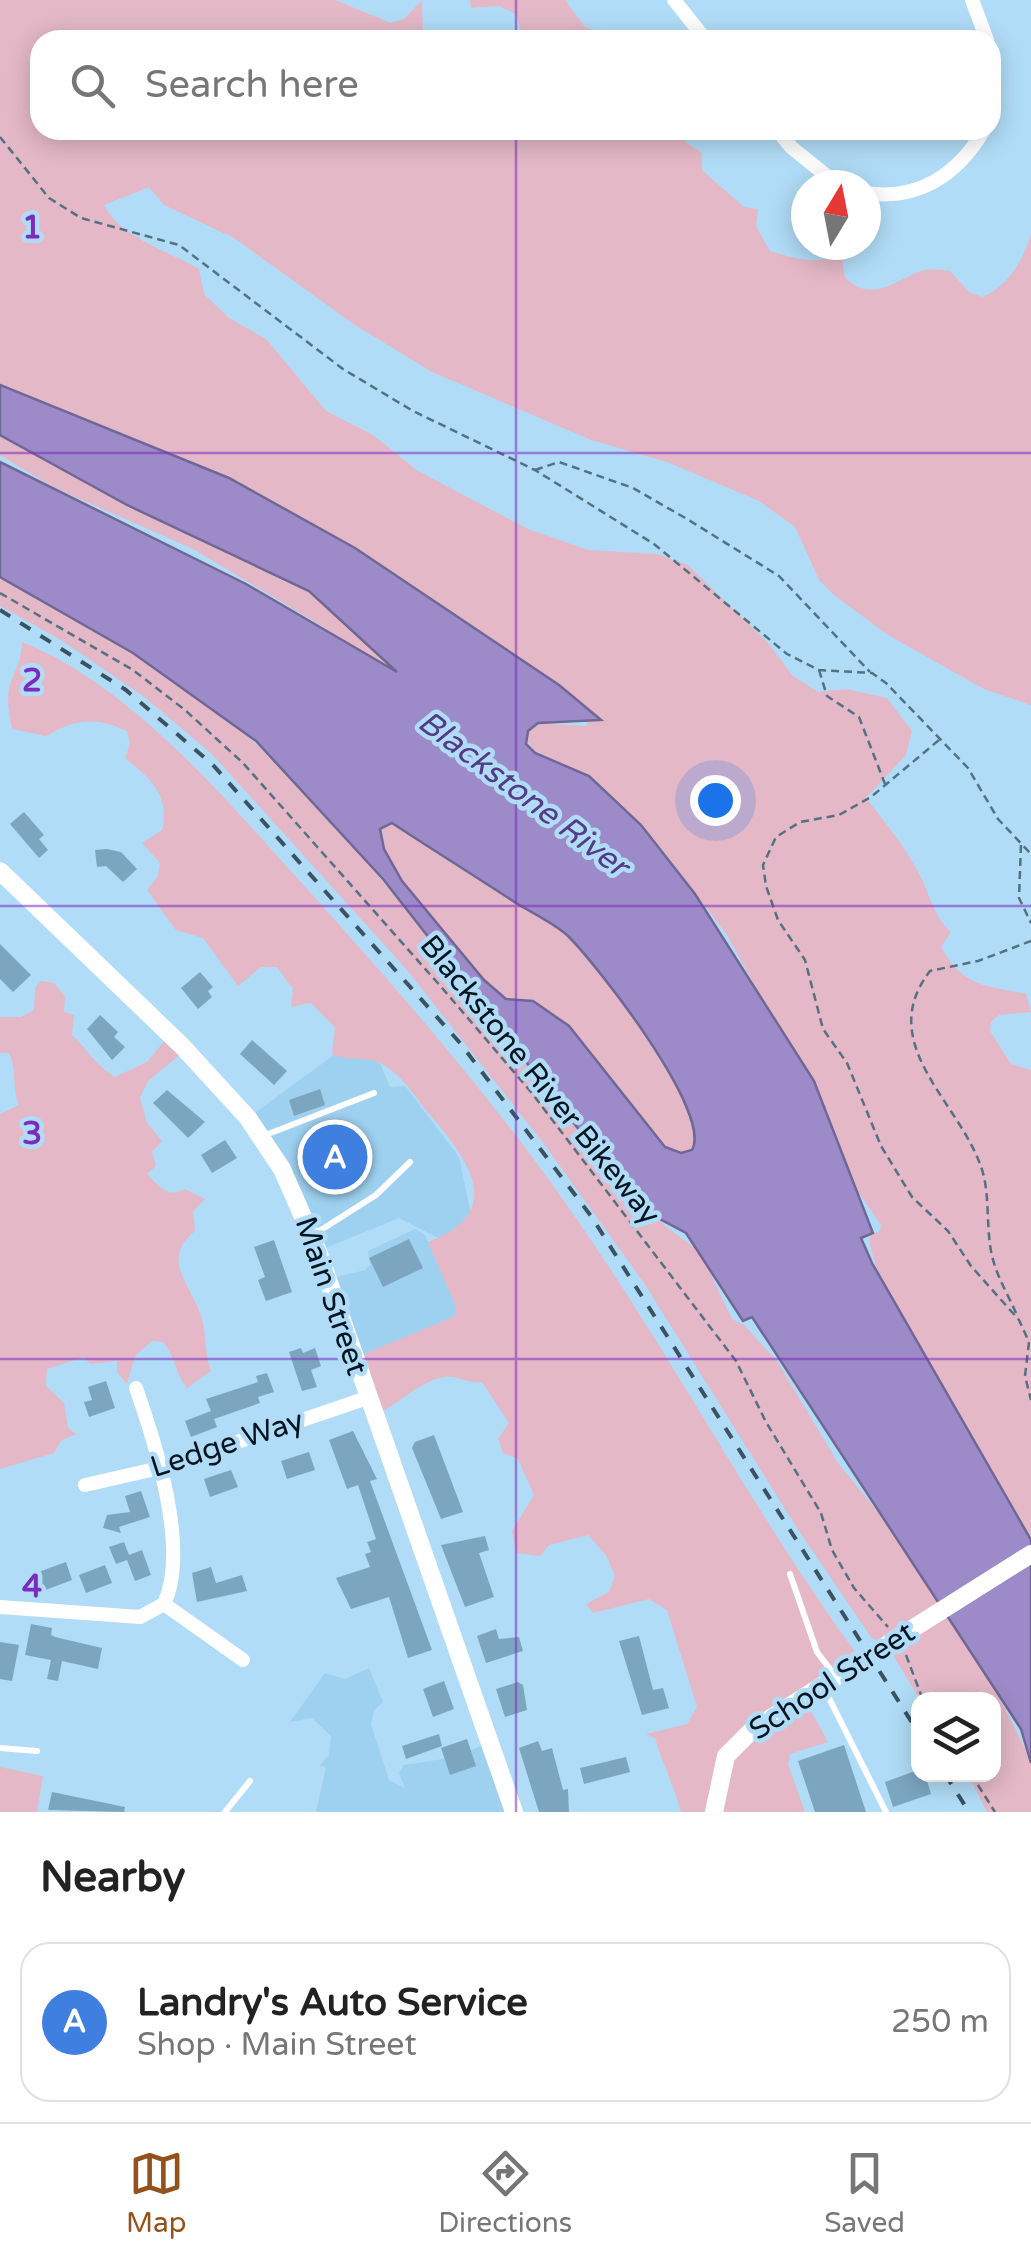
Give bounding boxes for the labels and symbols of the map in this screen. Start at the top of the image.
north arrow [791,170,881,260]
text: 1 [22,209,42,247]
text: 2 [22,662,42,700]
water label: Blackstone River [411,703,638,887]
your location [690,775,741,826]
street label: Blackstone River Bikeway [412,928,668,1232]
text: 3 [22,1115,42,1153]
pin: A [302,1120,368,1194]
street label: Main Street [287,1212,375,1380]
street label: Ledge Way [146,1402,308,1486]
text: 4 [22,1568,42,1606]
street label: School Street [742,1614,922,1748]

